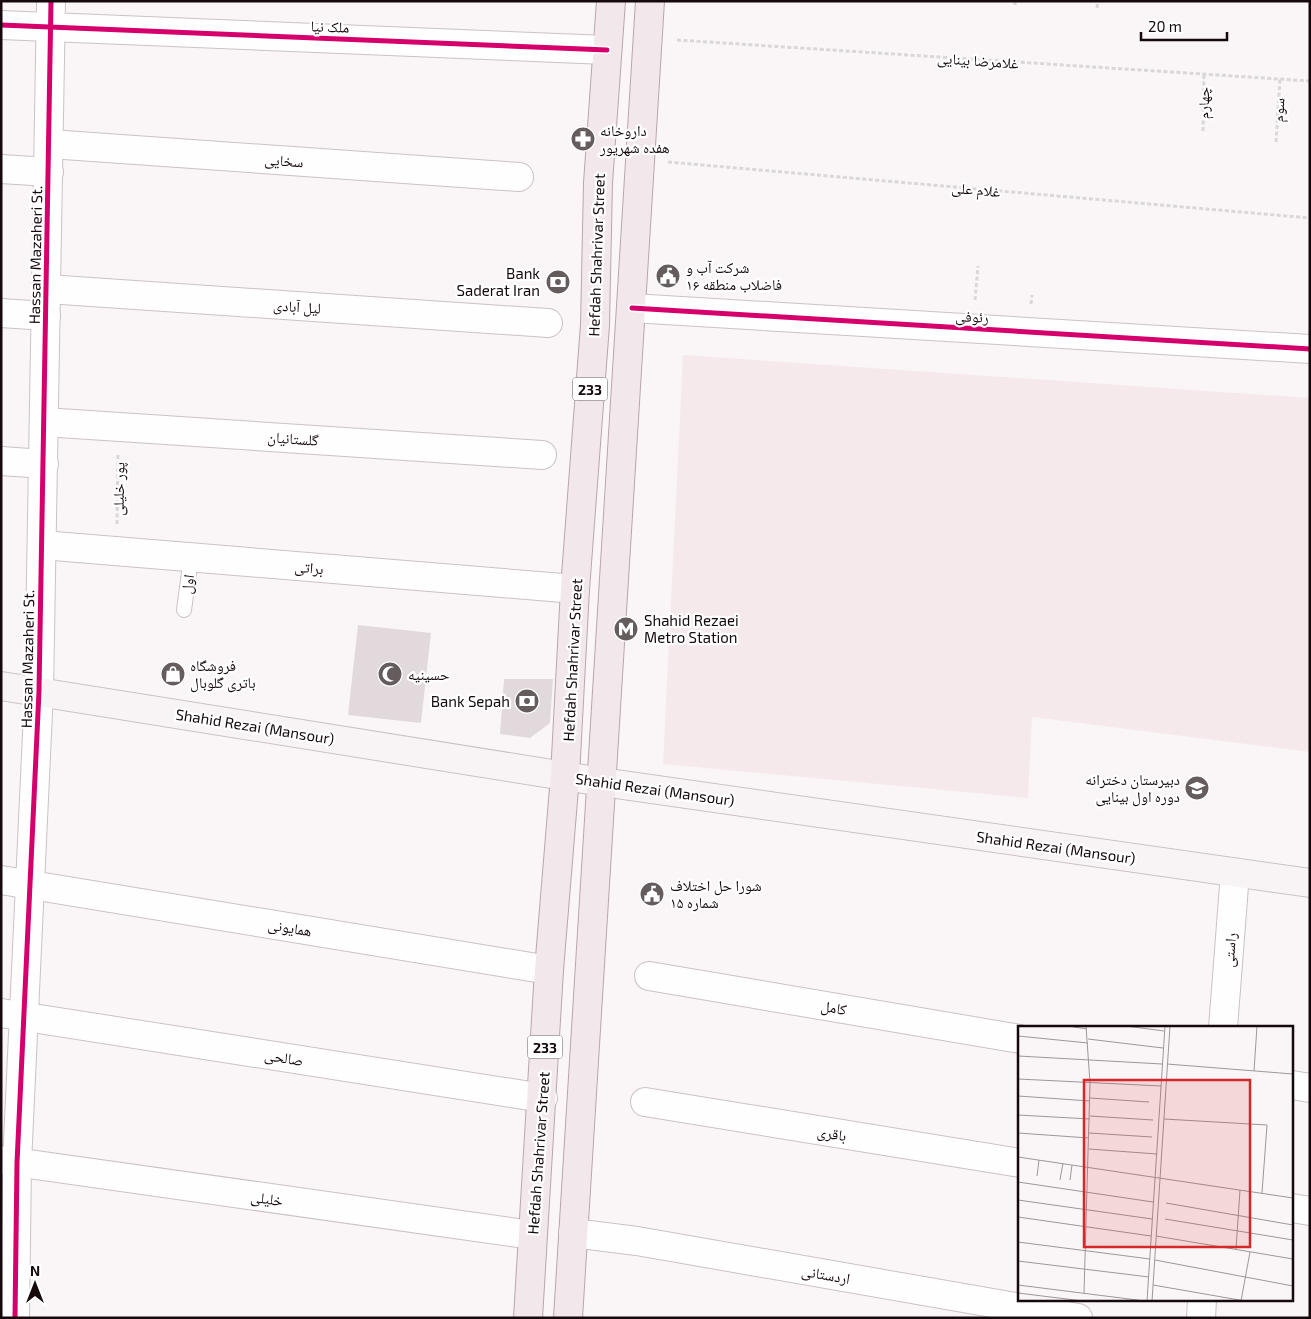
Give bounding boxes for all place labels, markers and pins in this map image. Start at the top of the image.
place label: داروخانه هفده شهریور [599,121,670,157]
pharmacy icon: داروخانه هفده شهریور [570,126,596,152]
place label: شرکت آب و فاضلاب منطقه ۱۶ [686,258,782,293]
public building icon: شرکت آب و فاضلاب منطقه ۱۶ [655,263,681,289]
place label: Bank Saderat Iran [456,264,540,299]
bank icon: Bank Saderat Iran [545,269,571,295]
place label: Shahid Rezaei Metro Station [644,611,739,646]
metro station icon: Shahid Rezaei Metro Station [613,616,639,642]
place label: فروشگاه باتری گلوبال [190,656,256,693]
shop icon: فروشگاه باتری گلوبال [160,661,186,687]
mosque icon: حسینیه [377,661,403,687]
place label: حسینیه [408,665,450,683]
bank icon: Bank Sepah [514,688,540,714]
place label: Bank Sepah [431,692,510,710]
place label: دبیرستان دخترانه دوره اول بینایی [1085,770,1180,807]
school or university icon: دبیرستان دخترانه دوره اول بینایی [1184,775,1210,801]
place label: شورا حل اختلاف شماره ۱۵ [670,876,762,912]
public building icon: شورا حل اختلاف شماره ۱۵ [639,881,665,907]

